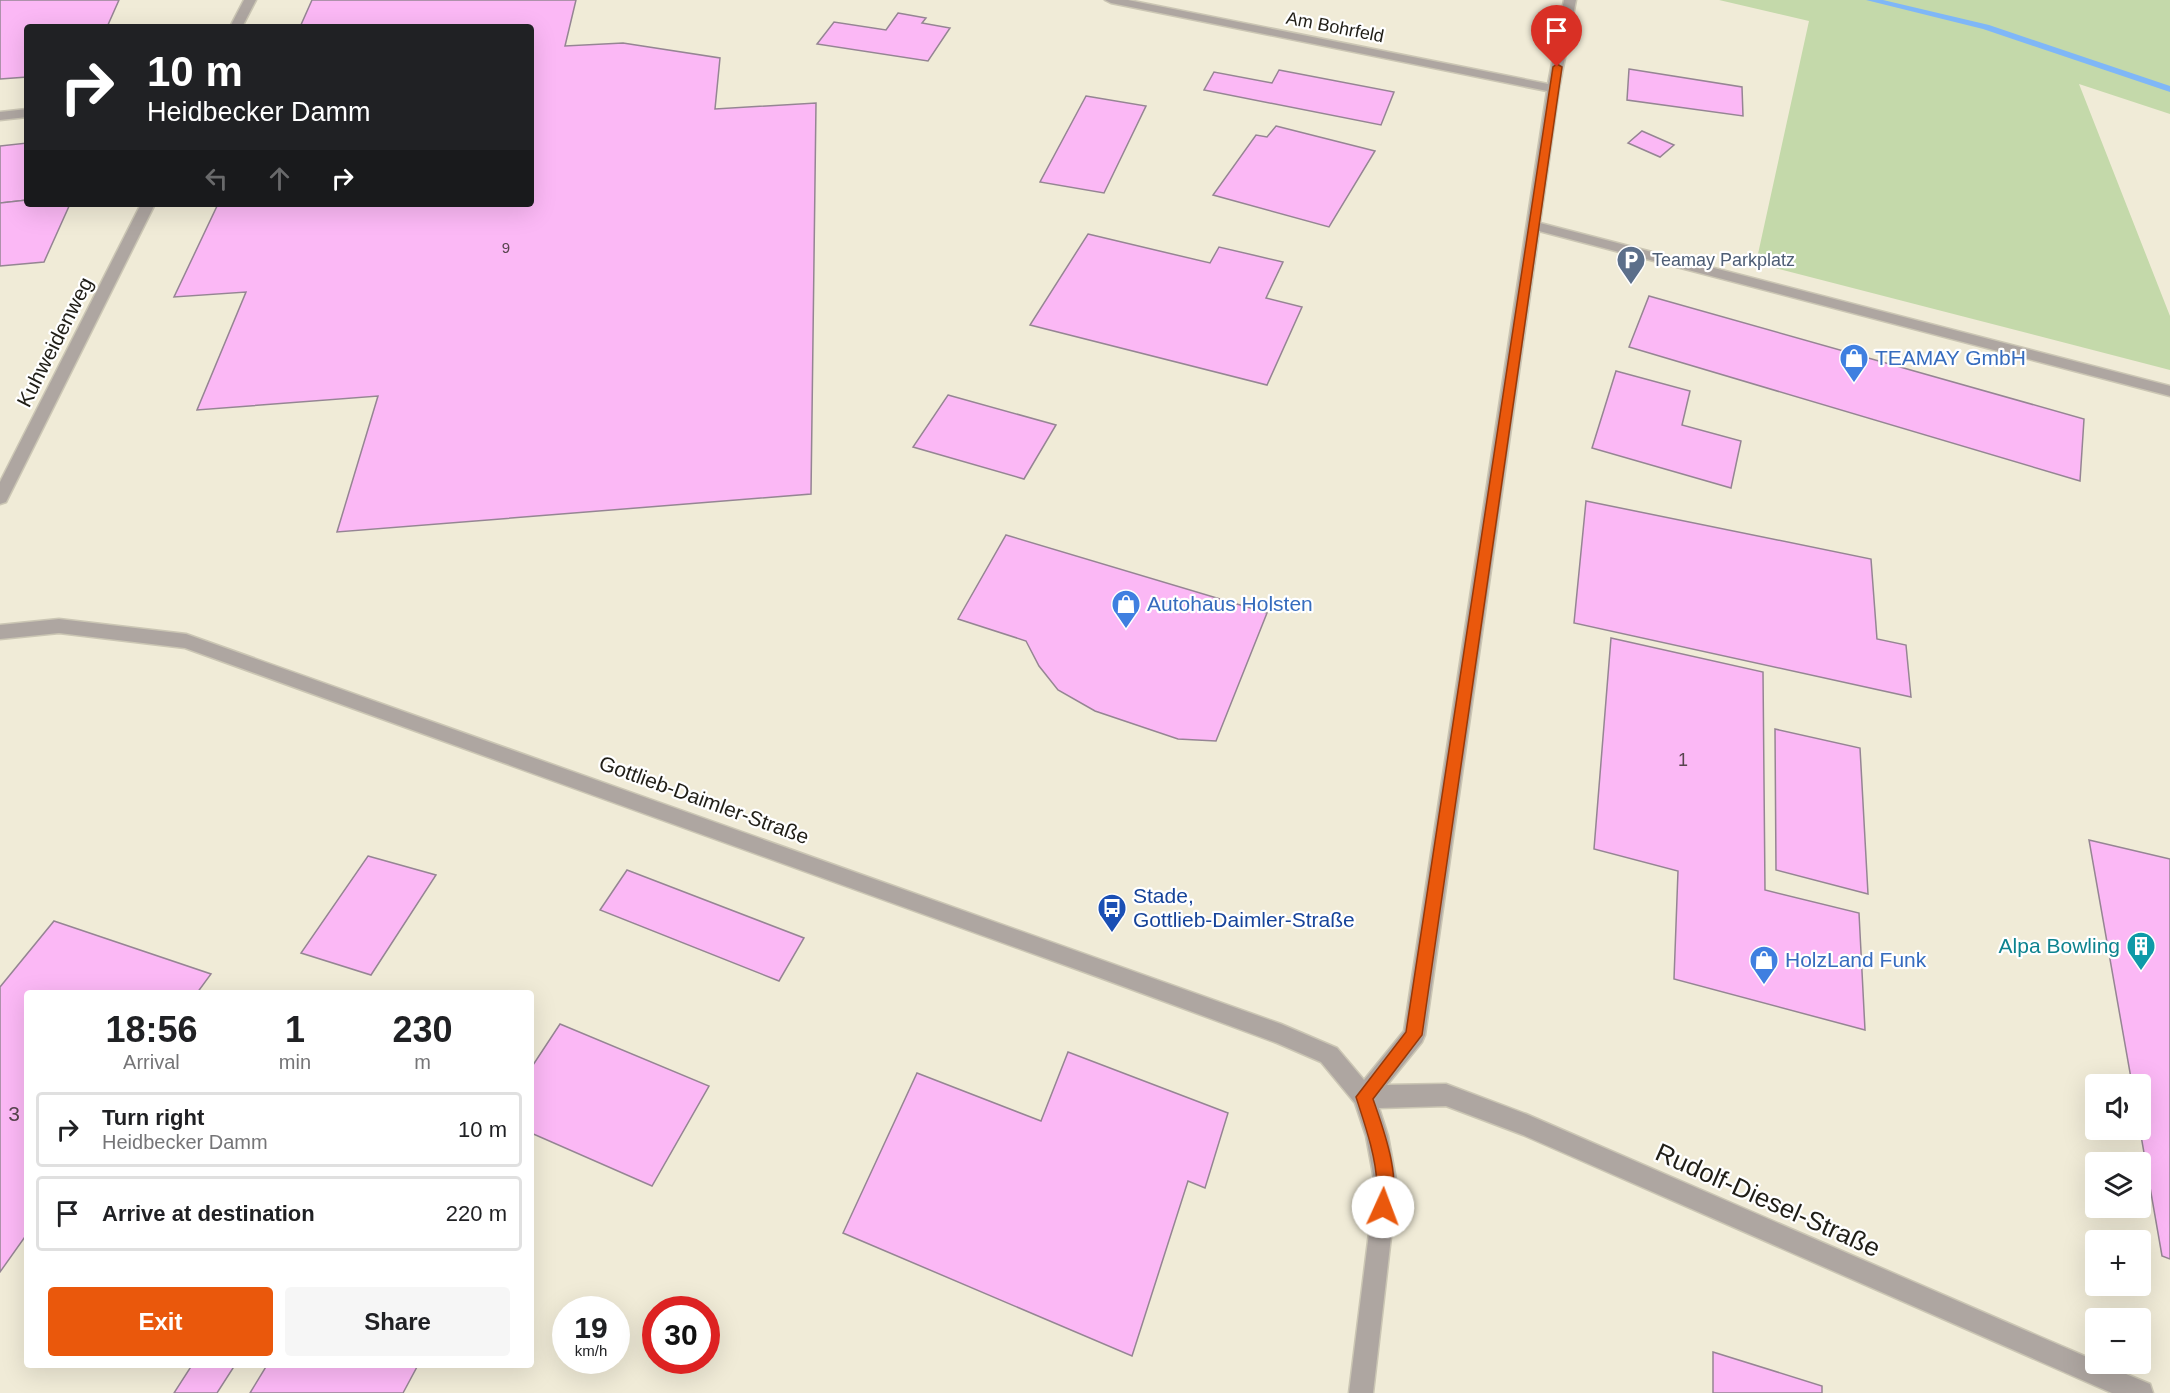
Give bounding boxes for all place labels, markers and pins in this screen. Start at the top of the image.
pin [1531,5,1582,67]
parking icon: Teamay Parkplatz [1615,244,1647,286]
place label: Teamay Parkplatz [1652,250,1795,270]
shop icon: TEAMAY GmbH [1838,342,1870,384]
place label: TEAMAY GmbH [1875,346,2026,369]
shop icon: Autohaus Holsten [1110,588,1142,630]
place label: Autohaus Holsten [1147,592,1313,615]
place label: Stade, Gottlieb-Daimler-Straße [1133,884,1355,931]
bus stop icon: Stade, Gottlieb-Daimler-Straße [1096,892,1128,934]
building icon: Alpa Bowling [2125,930,2157,972]
place label: Alpa Bowling [1999,934,2120,957]
shop icon: HolzLand Funk [1748,944,1780,986]
place label: HolzLand Funk [1785,948,1927,971]

